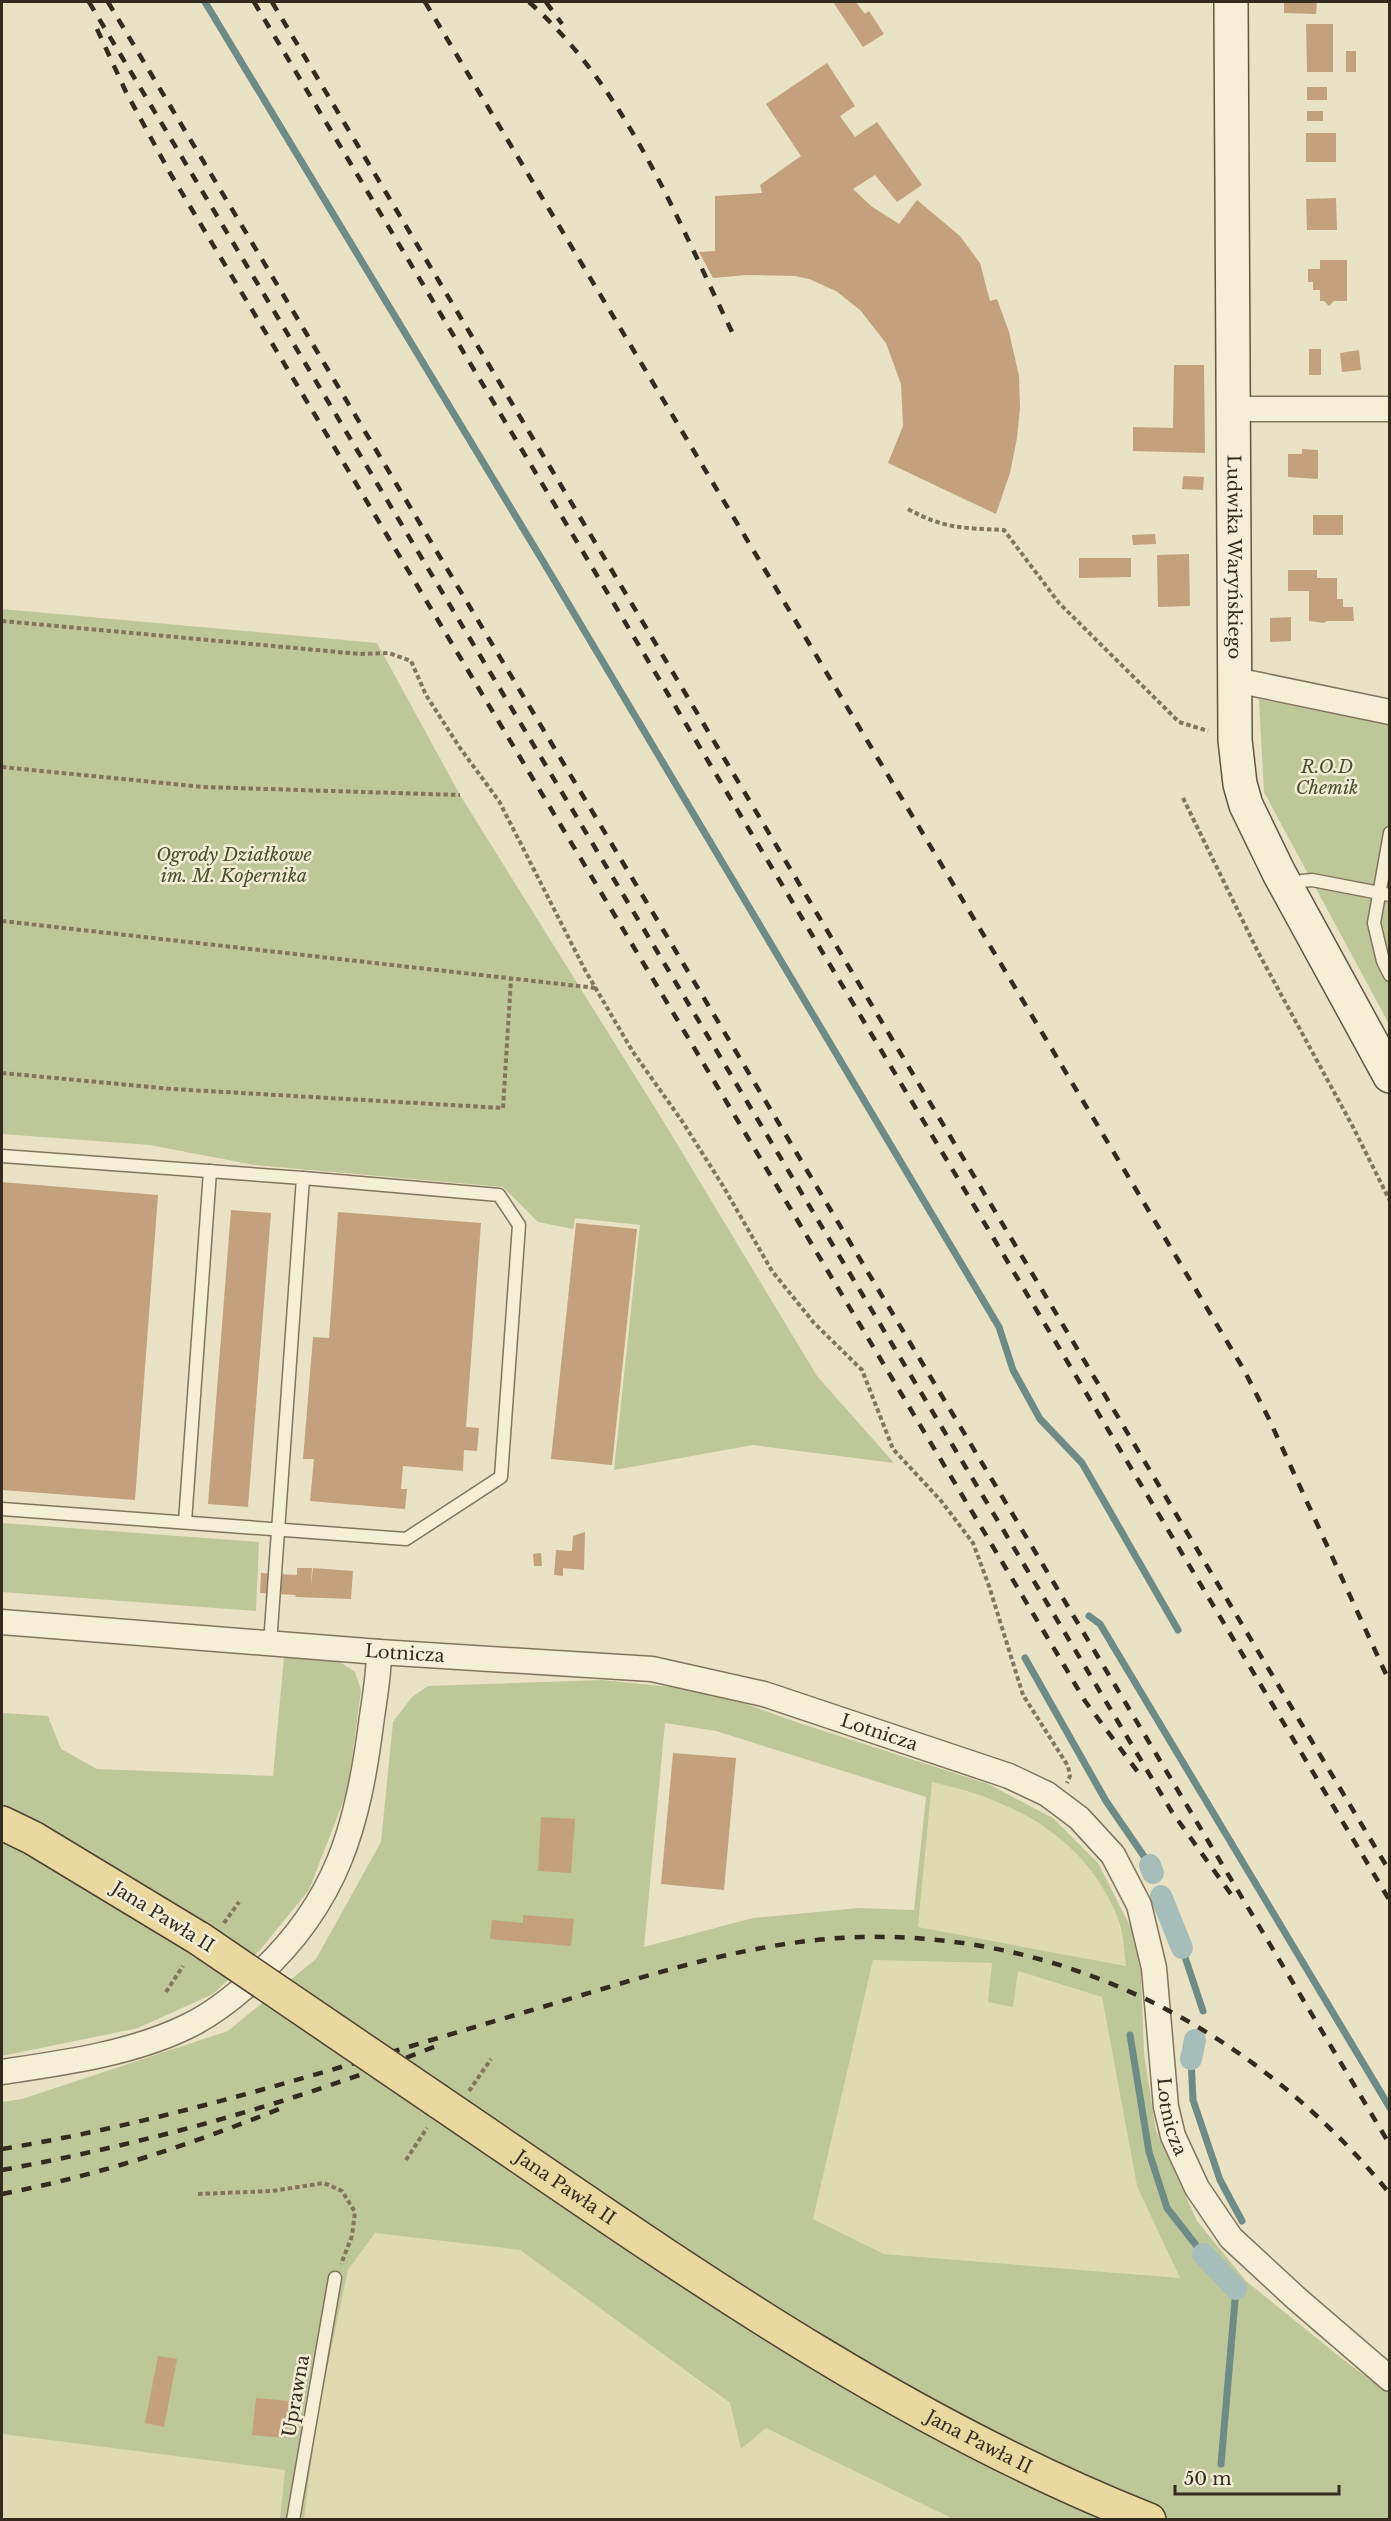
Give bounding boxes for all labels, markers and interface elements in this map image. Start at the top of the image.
street label: Ludwika Waryńskiego [1222,455,1246,659]
park label: R.O.D Chemik [1296,756,1358,799]
park label: Ogrody Działkowe im. M. Kopernika [156,844,312,887]
street label: Lotnicza [364,1640,445,1667]
street label: Lotnicza [838,1709,921,1756]
street label: Jana Pawła II [106,1876,218,1957]
street label: Lotnicza [1152,2076,1192,2159]
street label: Jana Pawła II [509,2145,620,2230]
street label: Uprawna [278,2353,314,2439]
street label: Jana Pawła II [920,2405,1036,2478]
scale bar [1175,2458,1338,2496]
text: 50 m [1184,2468,1232,2490]

